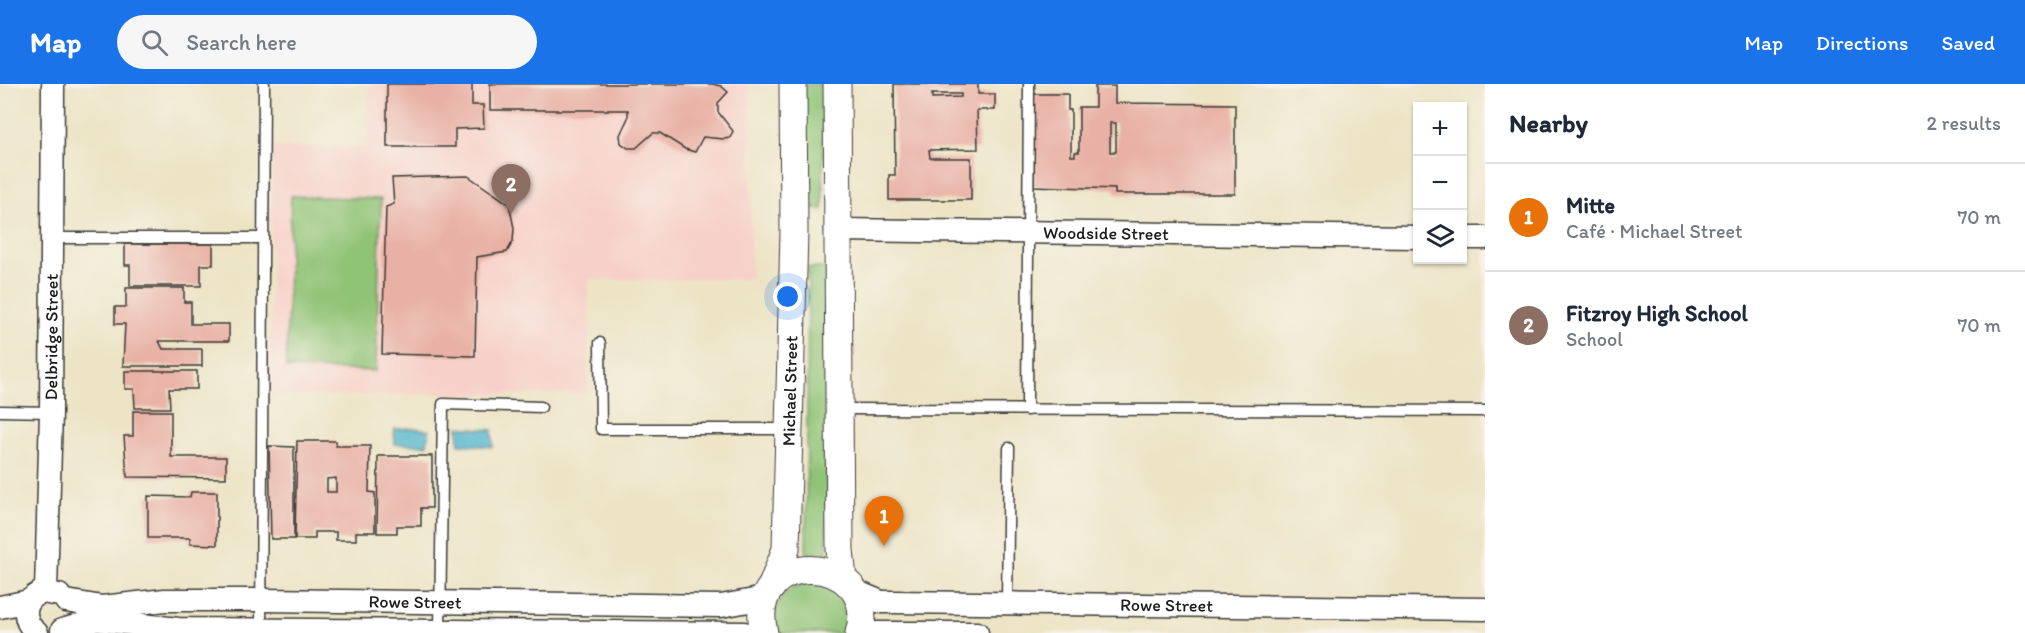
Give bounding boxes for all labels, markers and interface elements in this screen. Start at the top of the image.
search box [117,15,537,69]
text: Map [30,25,81,59]
icon: search [138,26,171,59]
text: Search here [186,29,297,56]
text: Map [1745,30,1783,55]
text: Directions [1816,30,1908,55]
text: Saved [1941,30,1995,55]
map controls [1413,102,1467,264]
button: + [1413,102,1467,156]
text: Nearby [1509,107,1588,139]
text: 2 results [1927,111,2001,135]
button: − [1413,156,1467,210]
pin: 2 [492,164,530,214]
text: Mitte [1566,192,1615,219]
text: 1 [1524,205,1533,229]
text: 70 m [1957,205,2001,229]
button: layers [1413,210,1467,264]
text: Café · Michael Street [1566,219,1742,243]
street label: Woodside Street [1043,221,1169,245]
street label: Delbridge Street [40,273,63,400]
your location [773,282,802,311]
text: Fitzroy High School [1566,300,1748,327]
text: 2 [1523,313,1534,337]
text: 70 m [1957,313,2001,337]
text: School [1566,327,1623,351]
street label: Michael Street [778,335,802,446]
pin: 1 [864,496,904,546]
street label: Rowe Street [368,590,462,614]
street label: Rowe Street [1120,594,1213,617]

